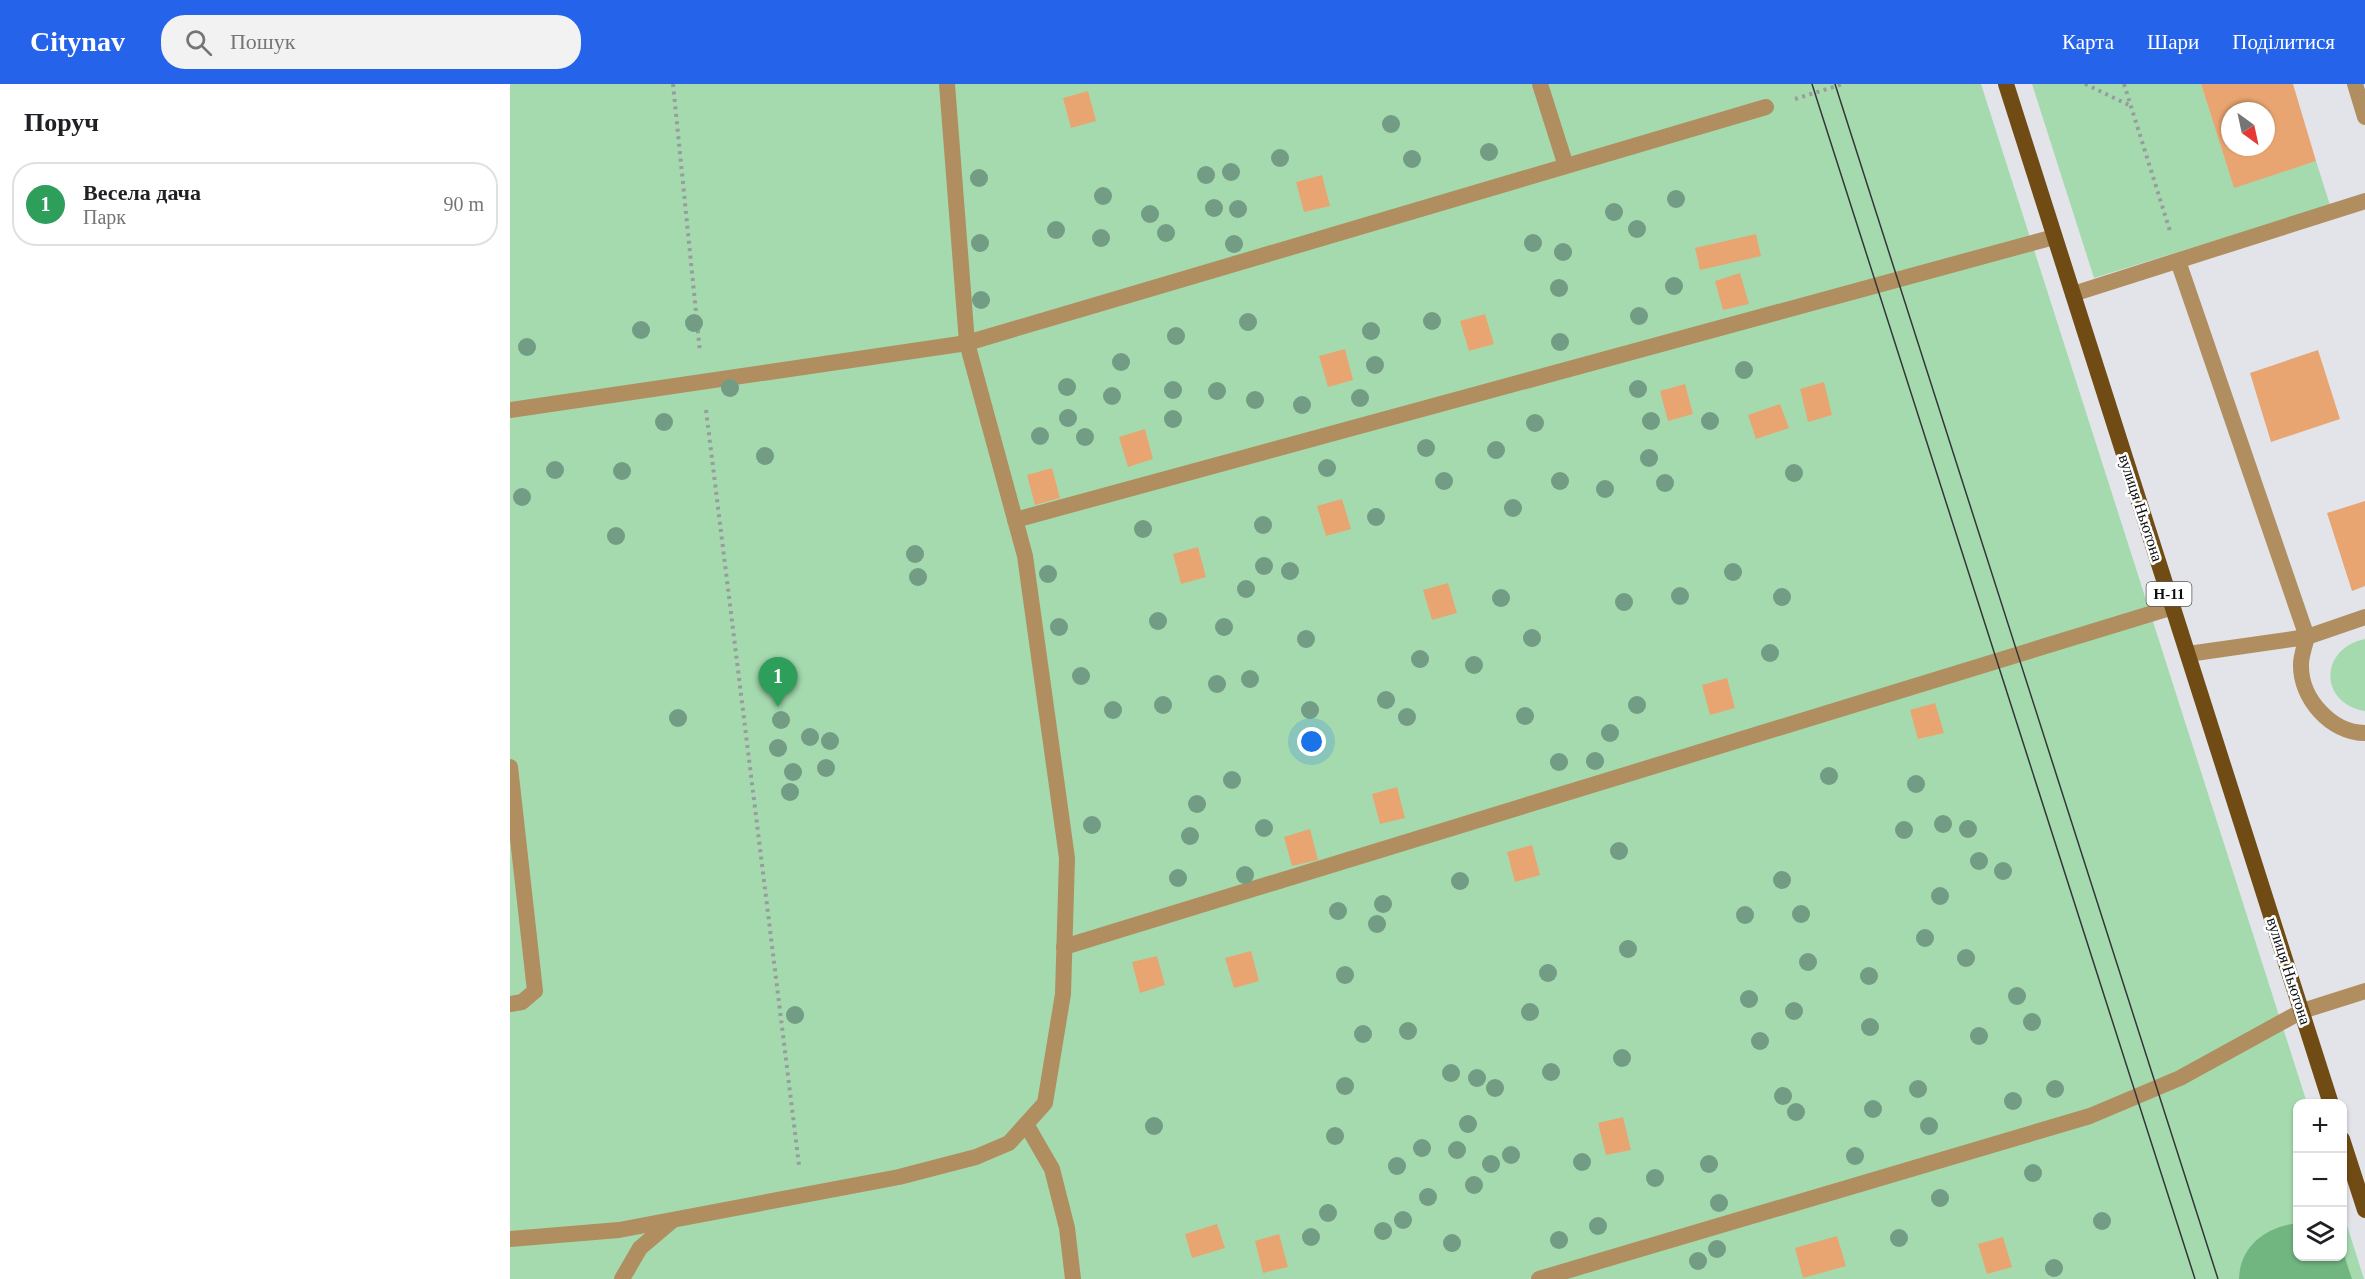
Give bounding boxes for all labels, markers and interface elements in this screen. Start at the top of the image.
search box [161,15,581,69]
text: Citynav [30,26,125,57]
icon: search [182,26,215,59]
text: Пошук [230,29,295,54]
text: Карта [2062,30,2114,54]
text: Шари [2147,30,2199,54]
text: Поділитися [2232,30,2335,54]
north arrow [2221,102,2275,156]
text: Поруч [24,108,99,137]
text: Весела дача [83,180,201,205]
text: 1 [41,193,51,215]
text: 90 m [443,193,484,215]
text: Парк [83,206,126,228]
street label: вулиця Ньютона [2115,452,2166,564]
road number: Н-11 [2146,582,2192,606]
pin: 1 [758,658,798,707]
your location [1297,727,1326,756]
street label: вулиця Ньютона [2263,915,2314,1027]
map controls [2293,1099,2347,1261]
button: + [2293,1099,2347,1153]
button: − [2293,1153,2347,1207]
button: layers [2293,1207,2347,1261]

